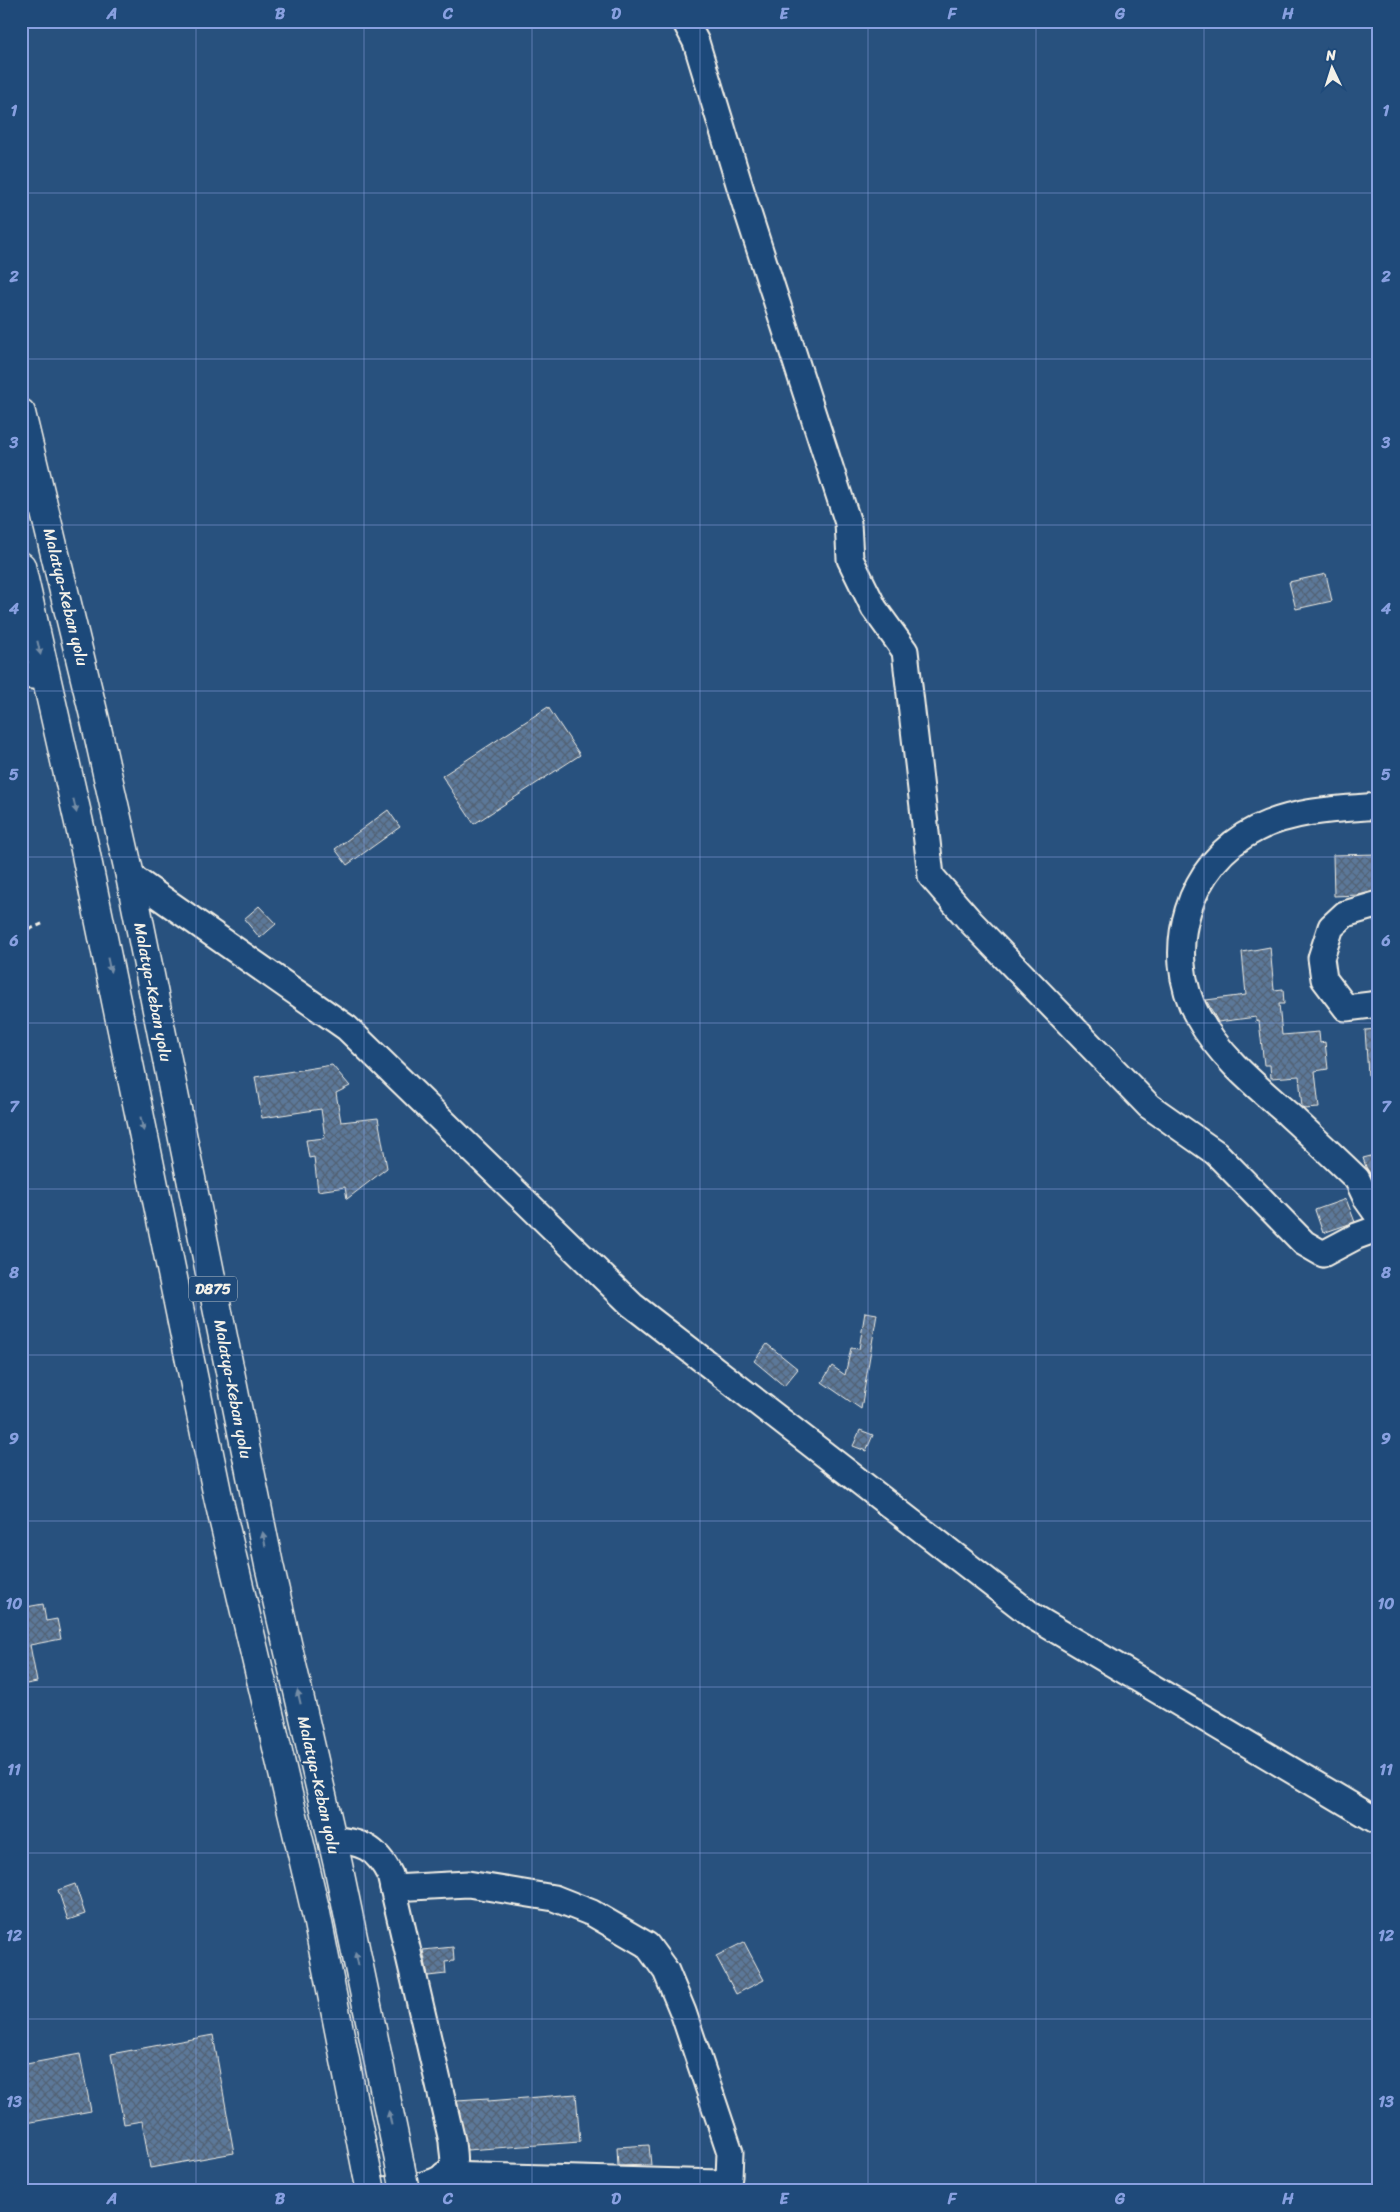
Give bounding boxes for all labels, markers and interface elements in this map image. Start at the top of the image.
text: A [106,0,117,28]
text: B [275,0,286,28]
text: C [442,0,454,28]
text: D [611,0,621,28]
text: E [780,0,790,28]
text: F [947,0,958,28]
text: G [1114,0,1126,28]
text: H [1281,0,1294,28]
north arrow [1308,42,1358,92]
text: N [1324,43,1337,68]
text: 1 [11,96,18,125]
text: 1 [1383,96,1390,125]
text: 2 [8,262,19,291]
text: 2 [1380,262,1391,291]
text: 3 [9,428,19,457]
text: 3 [1381,428,1391,457]
street label: Malatya-Keban yolu [35,525,97,669]
text: 4 [8,594,19,623]
text: 4 [1380,594,1391,623]
one-way arrow [35,640,43,655]
text: 5 [9,760,19,789]
text: 5 [1381,760,1391,789]
one-way arrow [71,798,79,814]
street label: Malatya-Keban yolu [125,920,181,1064]
text: 6 [8,926,19,955]
text: 6 [1380,926,1391,955]
one-way arrow [105,957,113,973]
text: 7 [9,1092,20,1121]
text: 7 [1381,1092,1392,1121]
one-way arrow [138,1116,146,1132]
text: 8 [8,1258,19,1287]
text: 8 [1380,1258,1391,1287]
road number: D875 [189,1276,237,1302]
street label: Malatya-Keban yolu [205,1317,261,1461]
text: 9 [9,1424,19,1453]
text: 9 [1381,1424,1391,1453]
one-way arrow [259,1530,267,1546]
text: 10 [6,1589,22,1618]
text: 10 [1378,1589,1394,1618]
one-way arrow [295,1690,303,1705]
street label: Malatya-Keban yolu [289,1713,349,1857]
text: 11 [7,1755,21,1784]
text: 11 [1379,1755,1393,1784]
text: 12 [6,1921,23,1950]
text: 12 [1378,1921,1395,1950]
one-way arrow [353,1951,361,1966]
text: 13 [6,2087,22,2116]
text: 13 [1378,2087,1394,2116]
one-way arrow [386,2109,394,2125]
text: A [106,2184,117,2212]
text: B [275,2184,286,2212]
text: C [442,2184,454,2212]
text: D [611,2184,621,2212]
text: E [780,2184,790,2212]
text: F [947,2184,958,2212]
text: G [1114,2184,1126,2212]
text: H [1281,2184,1294,2212]

